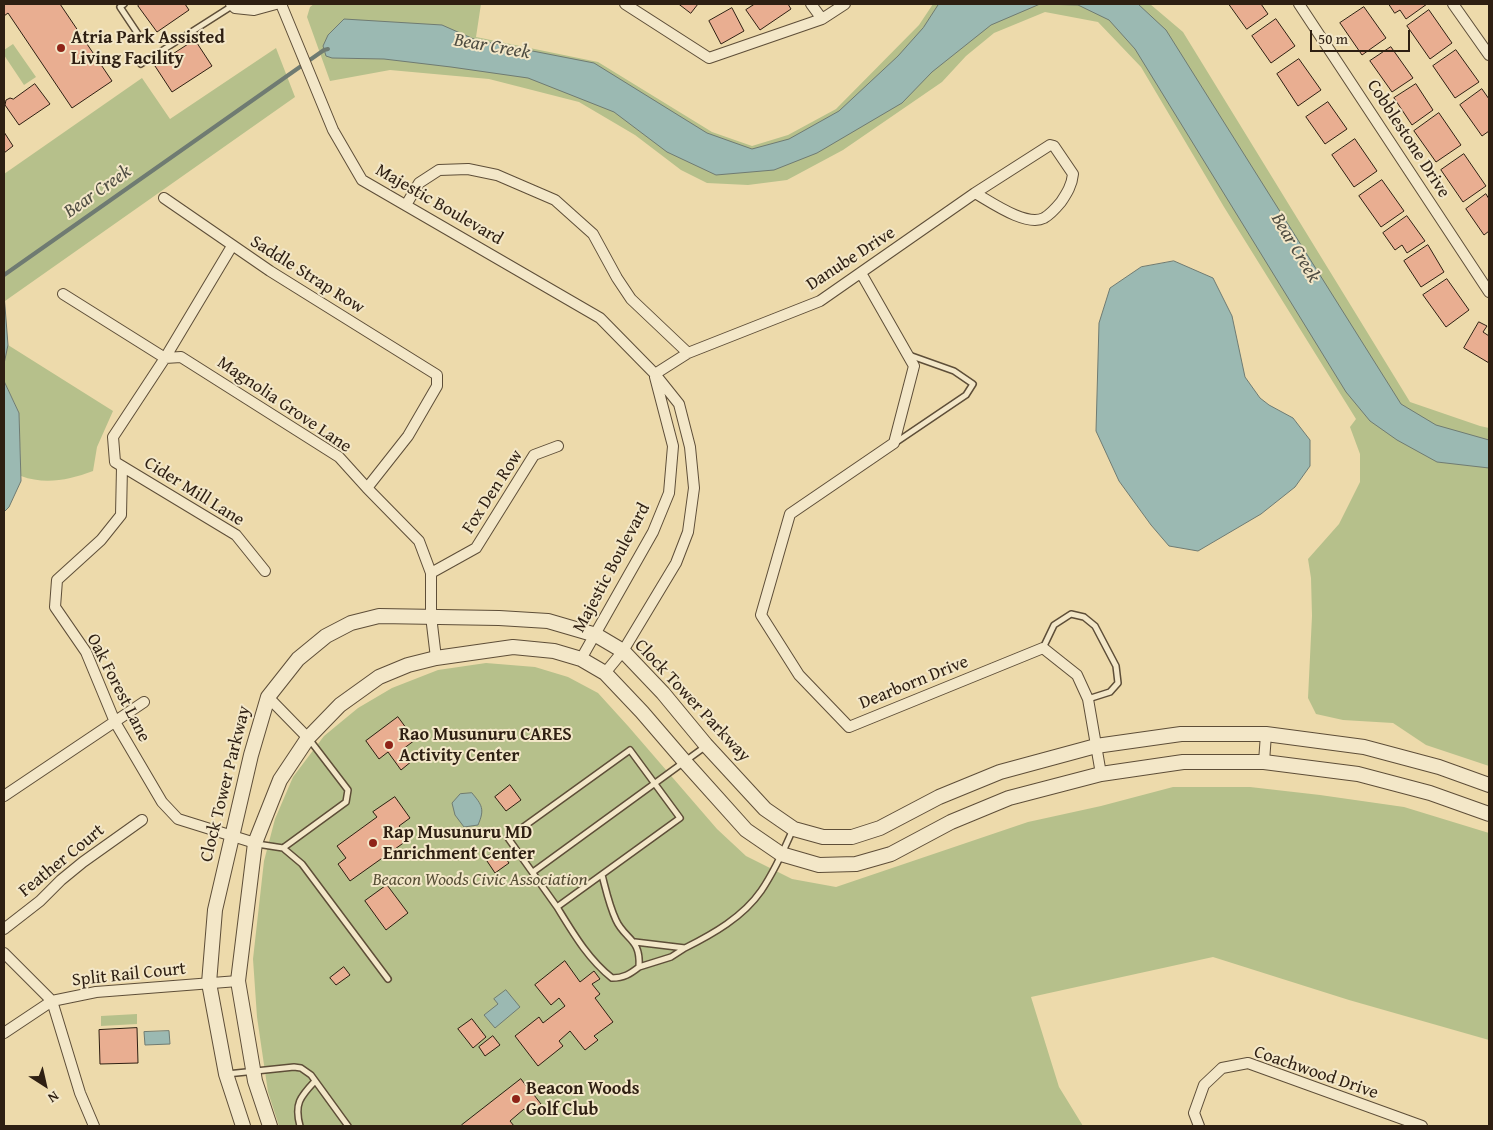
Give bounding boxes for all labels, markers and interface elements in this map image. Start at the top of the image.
scale bar [1313,20,1413,52]
place label: Atria Park Assisted Living Facility [71,27,225,70]
text: 50 m [1318,28,1348,49]
water label: Bear Creek [452,29,532,65]
marker: Atria Park Assisted Living Facility [55,42,67,54]
street label: Cobblestone Drive [1362,76,1454,202]
street label: Majestic Boulevard [371,160,507,250]
water label: Bear Creek [60,161,136,223]
water label: Bear Creek [1265,209,1325,287]
street label: Danube Drive [803,222,899,296]
street label: Saddle Strap Row [246,231,368,319]
street label: Magnolia Grove Lane [213,352,355,458]
street label: Fox Den Row [458,446,528,538]
street label: Cider Mill Lane [140,453,248,531]
street label: Majestic Boulevard [569,500,655,636]
street label: Oak Forest Lane [81,630,155,746]
street label: Clock Tower Parkway [630,635,754,767]
street label: Dearborn Drive [856,651,972,715]
street label: Clock Tower Parkway [196,704,256,864]
place label: Rao Musunuru CARES Activity Center [399,724,572,766]
marker: Rao Musunuru CARES Activity Center [383,739,395,751]
street label: Feather Court [15,820,109,902]
place label: Rap Musunuru MD Enrichment Center [383,822,535,864]
marker: Rap Musunuru MD Enrichment Center [367,837,379,849]
park label: Beacon Woods Civic Association [372,869,588,891]
street label: Split Rail Court [71,958,187,992]
street label: Coachwood Drive [1251,1042,1381,1104]
north arrow [20,1060,70,1110]
place label: Beacon Woods Golf Club [526,1078,640,1120]
text: N [44,1086,63,1108]
marker: Beacon Woods Golf Club [510,1093,522,1105]

